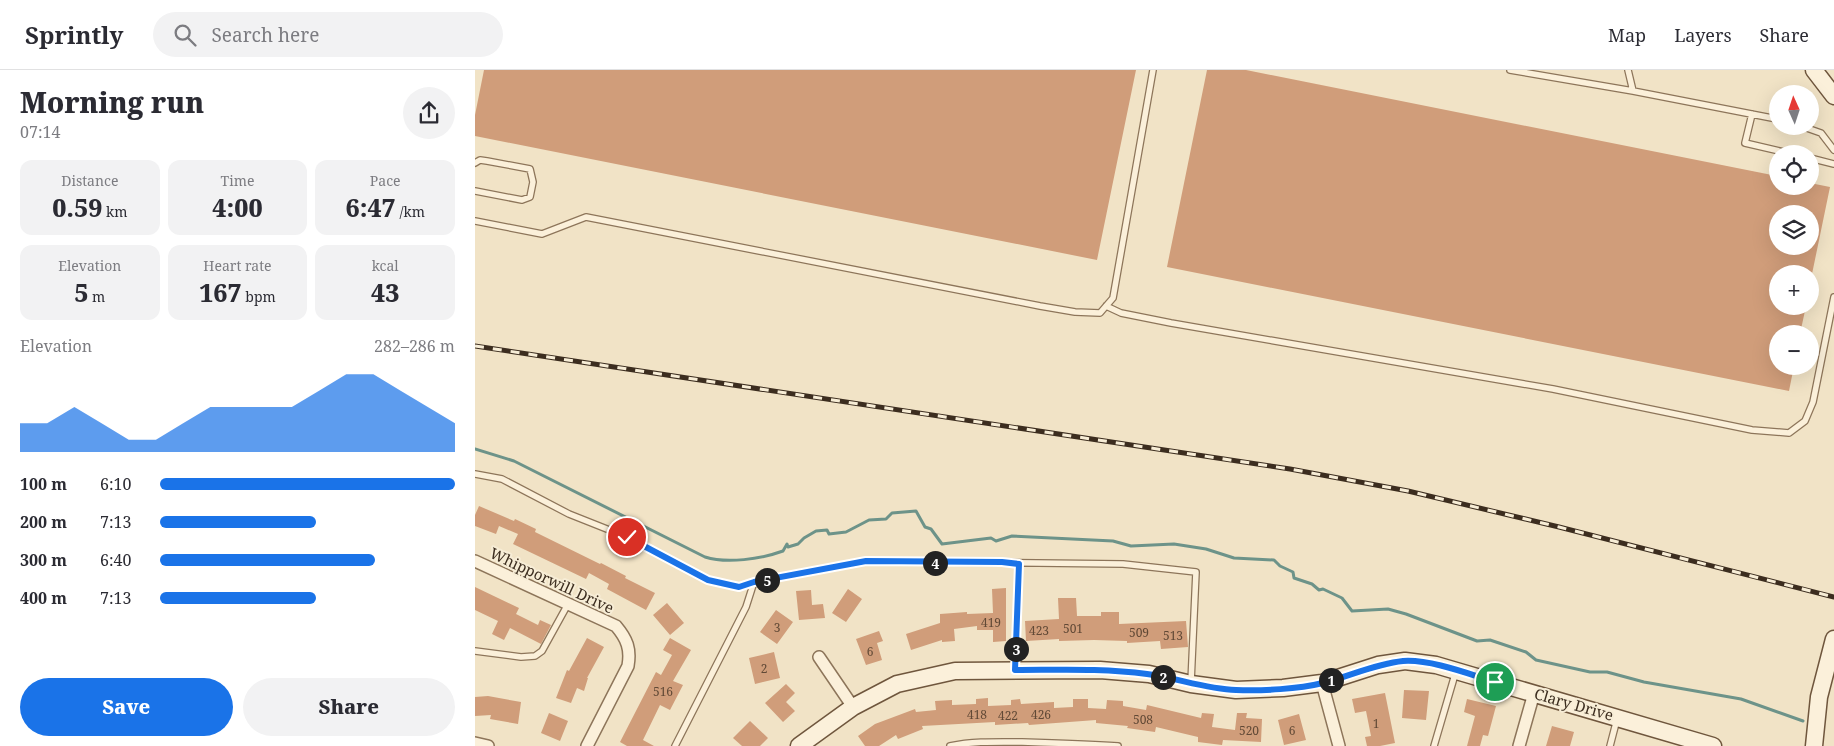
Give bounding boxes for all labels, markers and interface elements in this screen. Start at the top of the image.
search box [153,12,503,57]
text: Sprintly [25,18,123,51]
icon: search [171,21,199,49]
text: Search here [211,22,319,48]
text: Map [1608,23,1646,47]
text: Layers [1674,23,1732,47]
text: Share [1760,23,1809,47]
text: Morning run [20,83,204,121]
north arrow [1769,85,1819,135]
map controls [1769,85,1819,375]
button: share [403,87,455,139]
text: 07:14 [20,121,60,143]
button: locate [1769,145,1819,195]
text: Distance [61,171,118,190]
text: Time [221,171,254,190]
text: Pace [370,171,401,190]
text: 0.59 [52,190,102,224]
text: 4:00 [212,190,263,224]
text: 6:47 [345,190,396,224]
text: km [102,202,128,221]
text: /km [396,202,425,221]
button: layers [1769,205,1819,255]
text: Elevation [58,256,121,275]
text: Heart rate [203,256,272,275]
text: kcal [372,256,399,275]
button: + [1769,265,1819,315]
text: 5 [74,275,88,309]
text: 167 [199,275,242,309]
text: 43 [371,275,399,309]
text: m [88,287,105,306]
text: bpm [242,287,276,306]
button: − [1769,325,1819,375]
text: Elevation [20,335,92,357]
text: 282–286 m [374,335,455,357]
text: 100 m [20,473,67,495]
text: 6:10 [100,473,131,495]
text: 200 m [20,511,67,533]
text: 7:13 [100,511,131,533]
pin [606,516,648,558]
icon: check [613,523,641,551]
street label: Whipporwill Drive [487,542,617,618]
text: 300 m [20,549,67,571]
text: 6:40 [100,549,131,571]
pin: 4 [923,550,947,576]
text: 4 [932,554,939,573]
pin: 5 [755,568,779,592]
text: 5 [764,571,771,590]
text: 400 m [20,587,67,609]
text: 7:13 [100,587,131,609]
house number: 419 [981,614,1001,631]
house number: 3 [774,619,781,636]
house number: 501 [1063,620,1083,637]
house number: 423 [1029,622,1049,639]
house number: 509 [1129,624,1149,641]
house number: 513 [1163,627,1183,644]
pin: 3 [1003,636,1029,662]
text: 3 [1013,640,1020,659]
house number: 6 [867,643,874,660]
house number: 2 [761,660,767,677]
pin [1474,661,1516,703]
pin: 2 [1151,664,1175,690]
text: 2 [1160,668,1167,687]
pin: 1 [1319,668,1343,692]
icon: arrive [1481,668,1509,696]
text: 1 [1328,671,1335,690]
button: Save [20,678,233,736]
button: Share [243,678,455,736]
house number: 516 [653,683,673,700]
street label: Clary Drive [1532,683,1616,725]
house number: 418 [967,706,987,723]
house number: 426 [1031,706,1051,723]
house number: 422 [998,707,1018,724]
house number: 508 [1133,711,1153,728]
house number: 1 [1373,715,1379,732]
house number: 520 [1239,722,1259,739]
house number: 6 [1289,722,1296,739]

